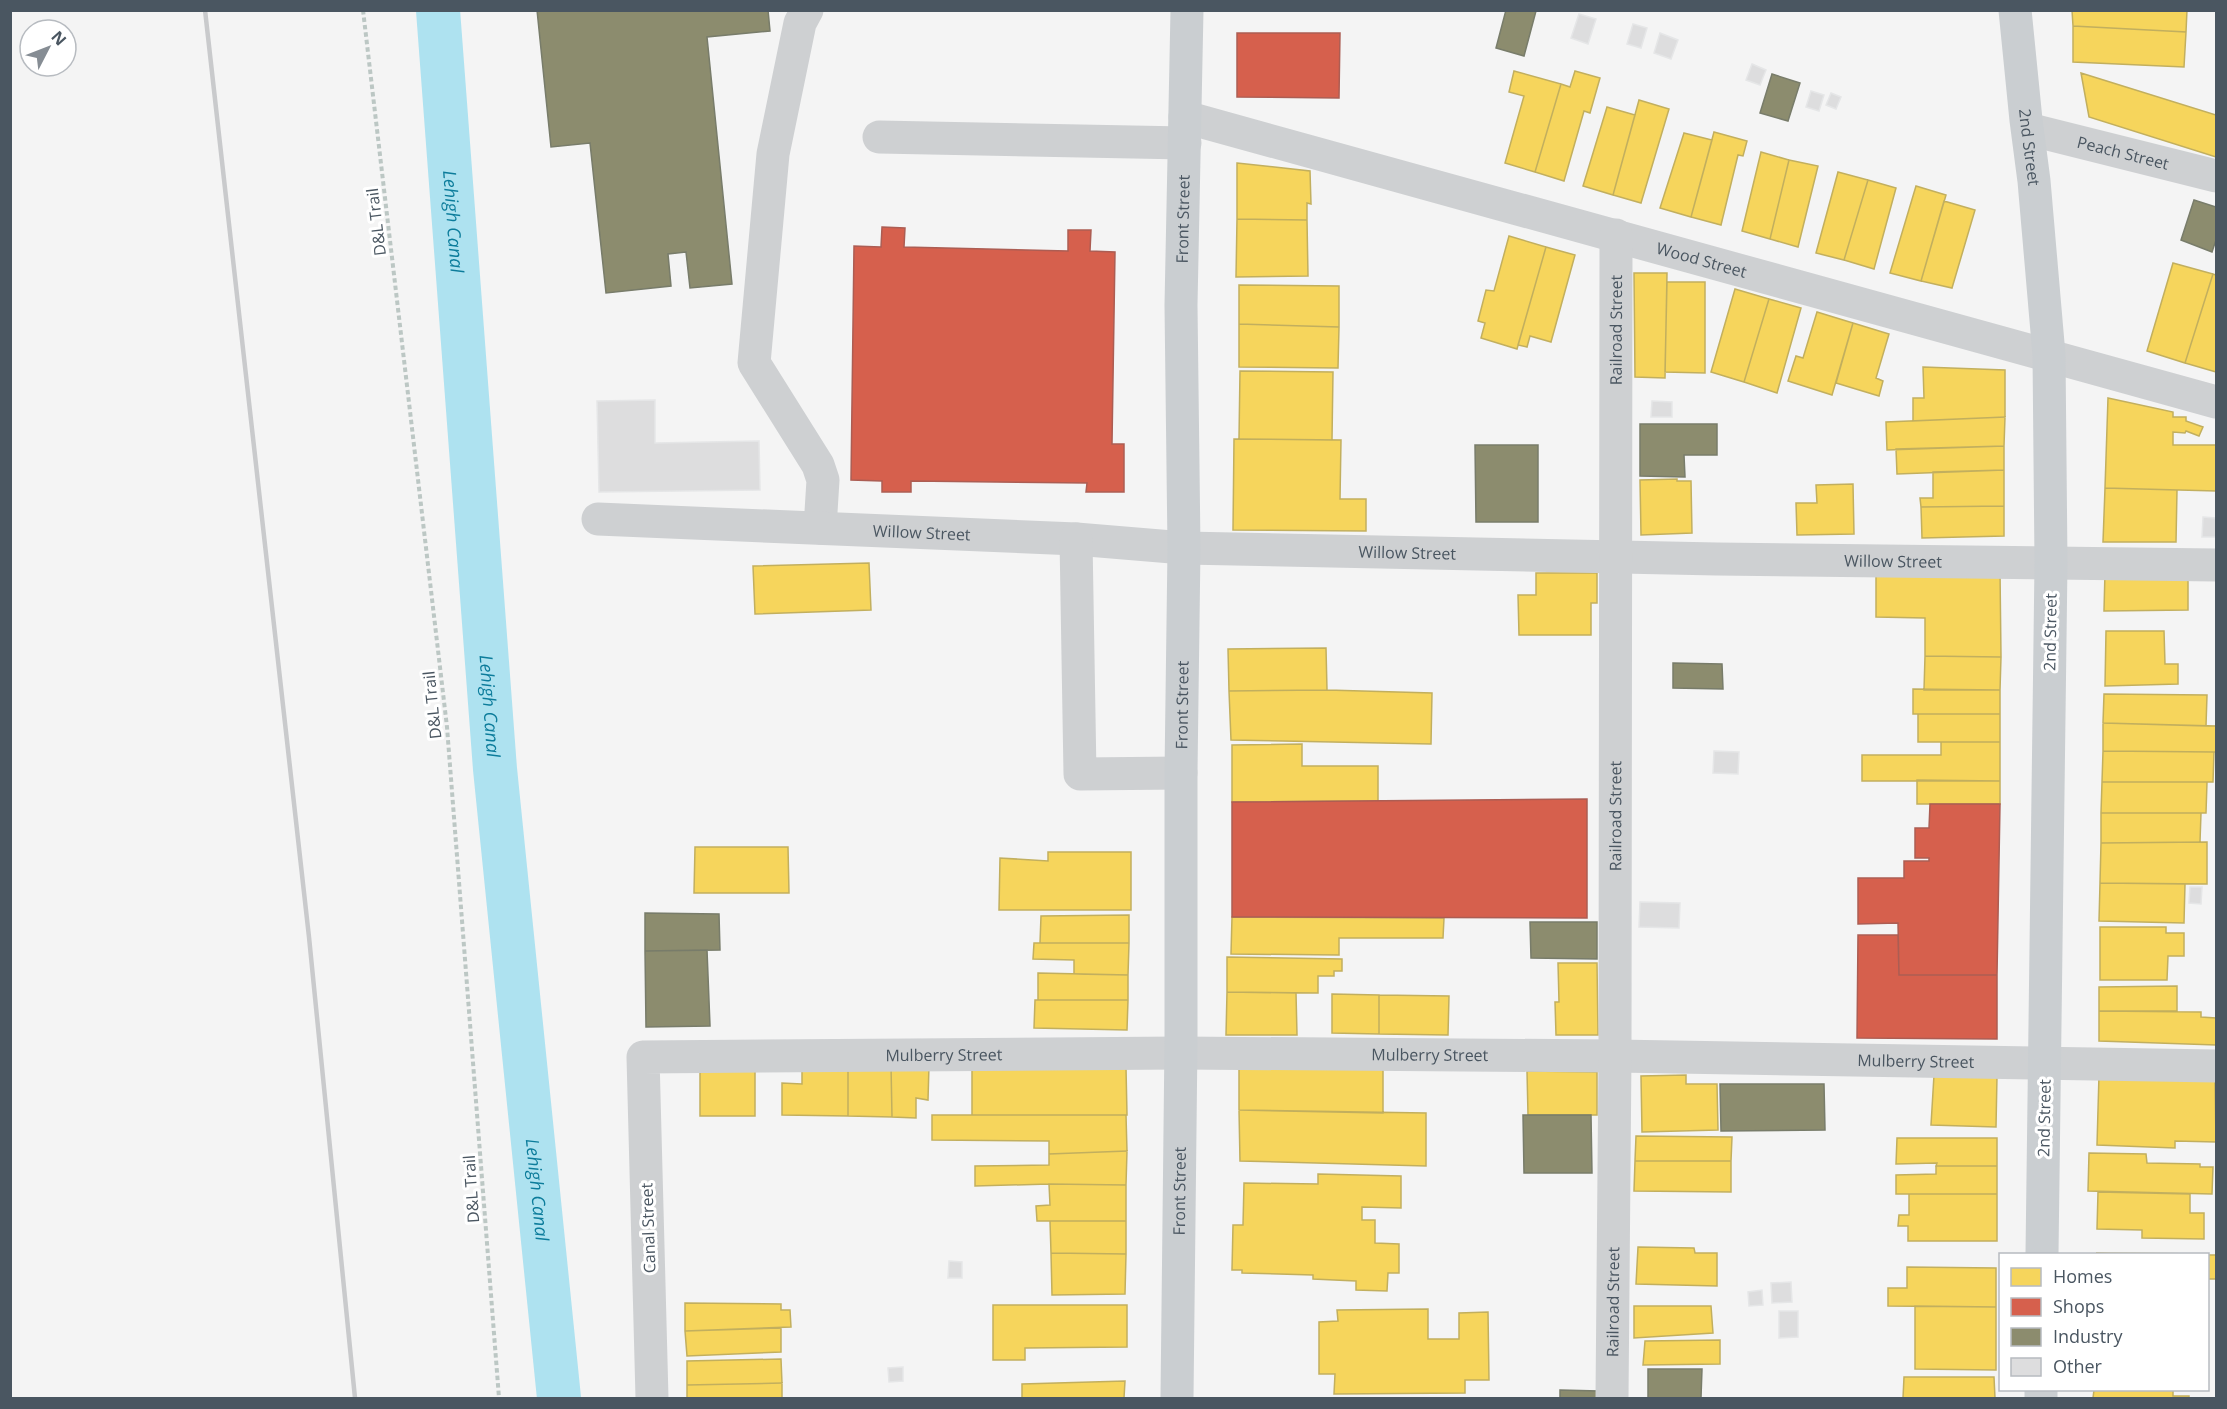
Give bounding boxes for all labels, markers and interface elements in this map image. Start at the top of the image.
north arrow [18,18,78,78]
text: N [47,26,72,50]
street label: 2nd Street [2014,108,2045,187]
street label: Peach Street [2075,131,2172,175]
water label: Lehigh Canal [438,169,470,274]
street label: Front Street [1171,174,1195,264]
street label: D&L Trail [361,187,391,257]
street label: Wood Street [1654,237,1750,283]
street label: Railroad Street [1605,274,1627,385]
street label: Willow Street [872,520,971,546]
street label: Willow Street [1358,541,1457,565]
street label: Willow Street [1844,550,1942,573]
street label: 2nd Street [2038,593,2062,671]
water label: Lehigh Canal [474,654,506,759]
street label: Front Street [1170,660,1194,750]
street label: D&L Trail [418,670,446,740]
street label: Railroad Street [1604,760,1626,871]
street label: Mulberry Street [885,1043,1003,1066]
street label: Mulberry Street [1371,1043,1489,1066]
street label: Mulberry Street [1857,1049,1975,1073]
street label: 2nd Street [2032,1079,2056,1157]
water label: Lehigh Canal [521,1137,555,1243]
street label: Front Street [1168,1146,1191,1236]
street label: D&L Trail [458,1154,484,1224]
street label: Canal Street [635,1182,661,1274]
street label: Railroad Street [1601,1246,1624,1357]
legend [1999,1253,2209,1391]
text: Homes [2053,1264,2112,1288]
text: Shops [2053,1294,2104,1318]
text: Industry [2053,1324,2123,1348]
text: Other [2053,1354,2103,1378]

